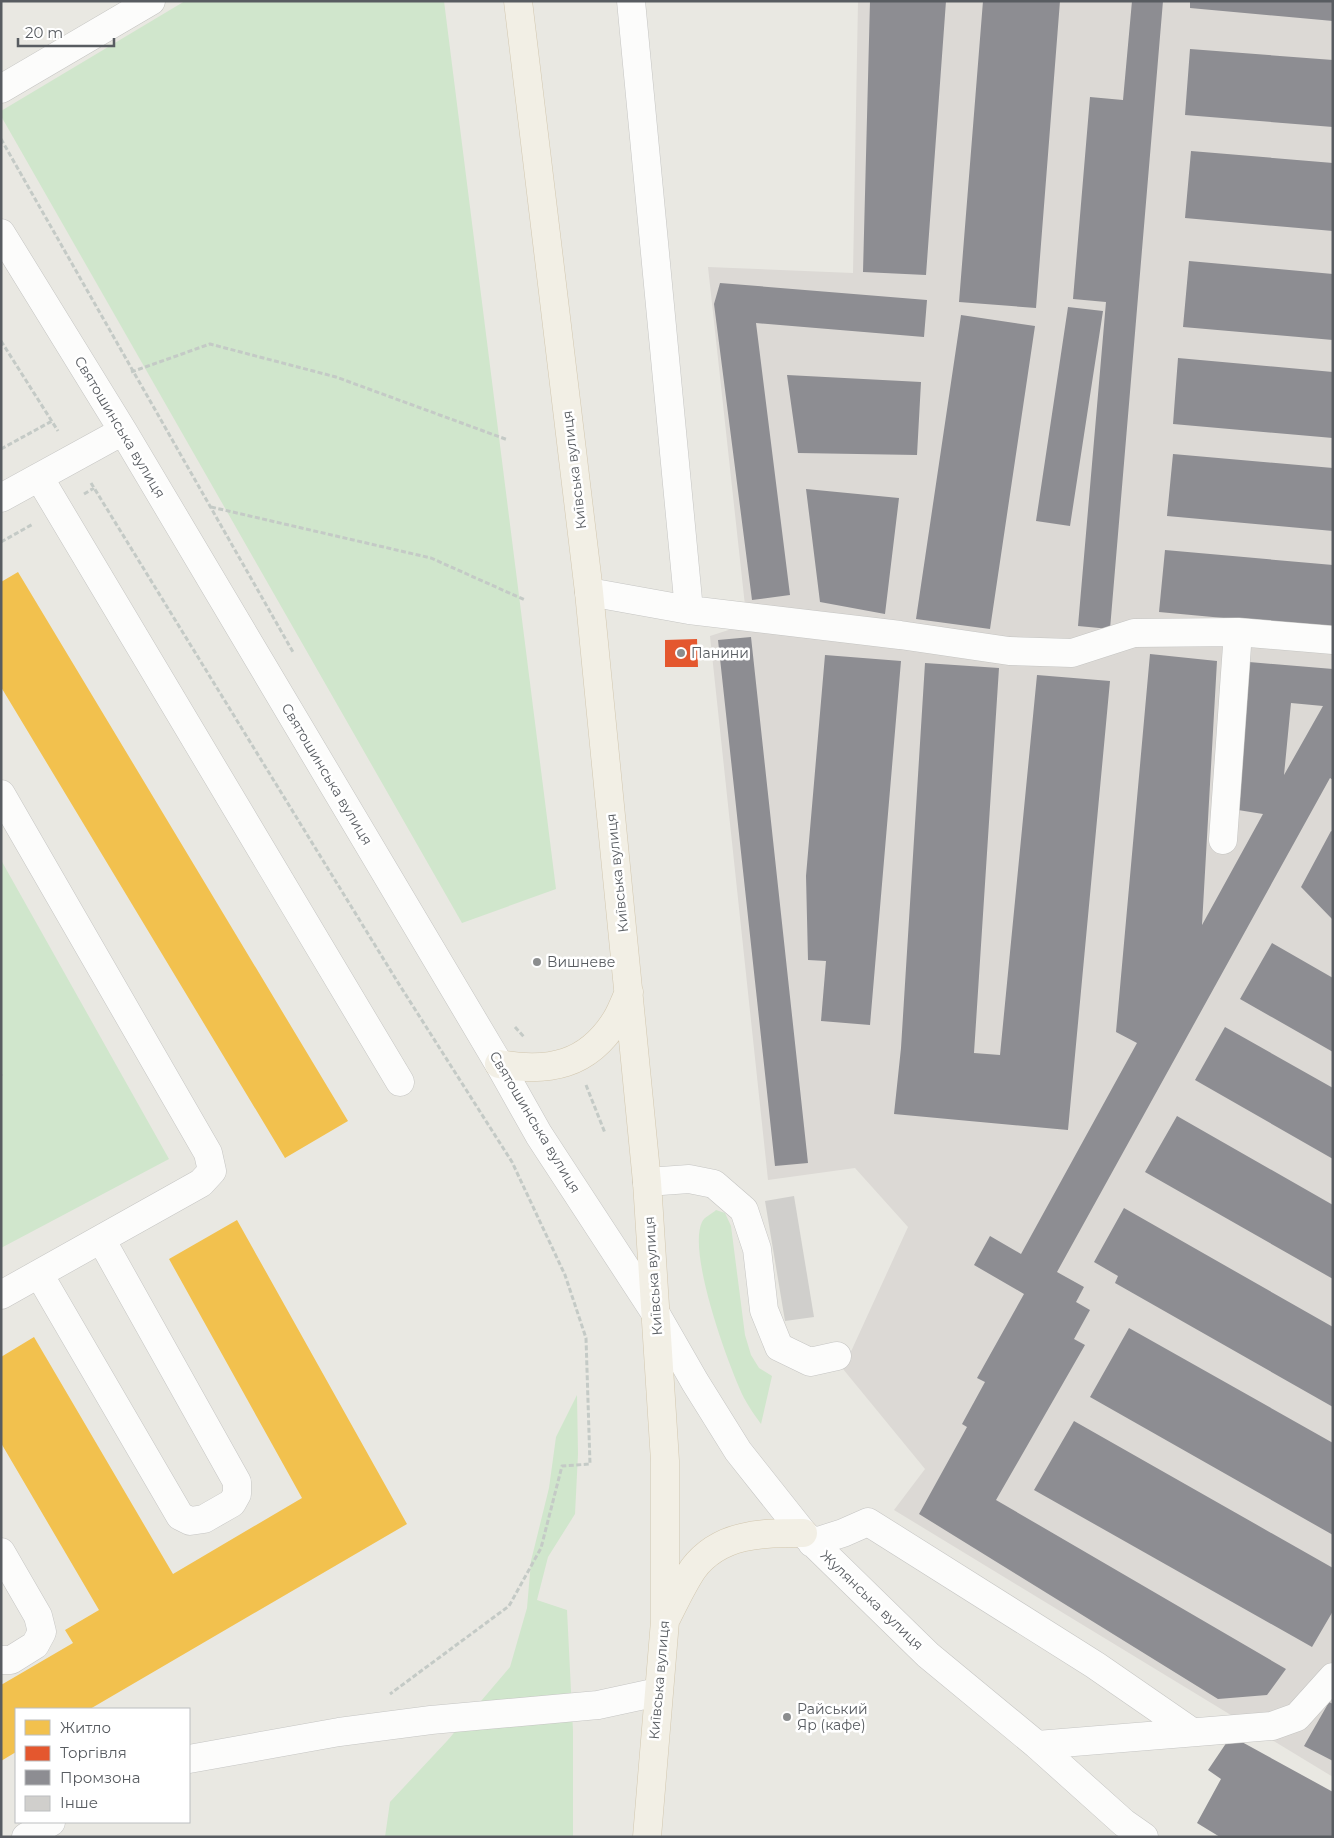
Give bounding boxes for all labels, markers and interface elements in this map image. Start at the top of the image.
scale bar [18,15,114,47]
text: 20 m [25,23,63,42]
street label: Святошинська вулиця [70,353,170,501]
street label: Київська вулиця [558,409,590,531]
place label: Панини [691,644,749,662]
marker: Панини [675,647,687,659]
street label: Святошинська вулиця [277,700,377,848]
street label: Київська вулиця [602,813,632,933]
place label: Вишневе [547,953,615,971]
marker: Вишневе [531,956,543,968]
street label: Святошинська вулиця [485,1048,585,1196]
street label: Київська вулиця [640,1216,666,1336]
street label: Жулянська вулиця [817,1546,927,1654]
street label: Київська вулиця [645,1620,673,1740]
place label: Райський Яр (кафе) [797,1700,868,1734]
legend [15,1708,190,1823]
marker: Райський Яр (кафе) [781,1711,793,1723]
text: Житло [60,1718,111,1737]
text: Торгівля [60,1743,127,1762]
text: Промзона [60,1768,140,1787]
text: Інше [60,1793,98,1812]

